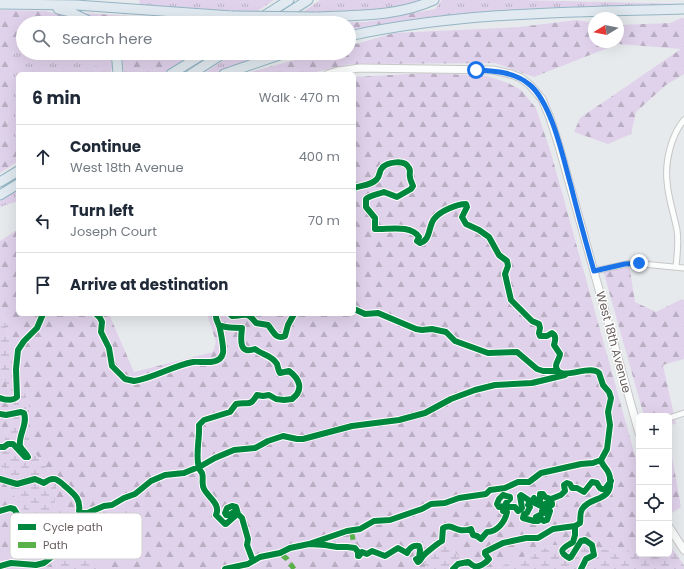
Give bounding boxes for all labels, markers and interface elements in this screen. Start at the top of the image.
north arrow [588,12,624,48]
search box [16,16,356,60]
icon: search [30,27,52,49]
text: Search here [62,28,152,49]
route start [467,61,485,79]
text: 6 min [32,86,81,110]
text: Walk · 470 m [259,88,340,107]
text: Continue [70,136,141,157]
icon: ahead [32,146,54,168]
text: 400 m [299,147,340,166]
text: West 18th Avenue [70,158,183,177]
text: Turn left [70,200,134,221]
icon: left [32,210,54,232]
text: 70 m [308,211,340,230]
text: Joseph Court [70,222,157,241]
route end [630,254,648,272]
icon: arrive [32,274,54,296]
text: Arrive at destination [70,274,228,295]
street label: West 18th Avenue [592,289,636,395]
map controls [636,413,672,557]
button: + [636,413,672,449]
button: − [636,449,672,485]
button: locate [636,485,672,521]
legend [10,513,142,559]
text: Cycle path [43,519,103,535]
button: layers [636,521,672,557]
text: Path [43,537,68,553]

